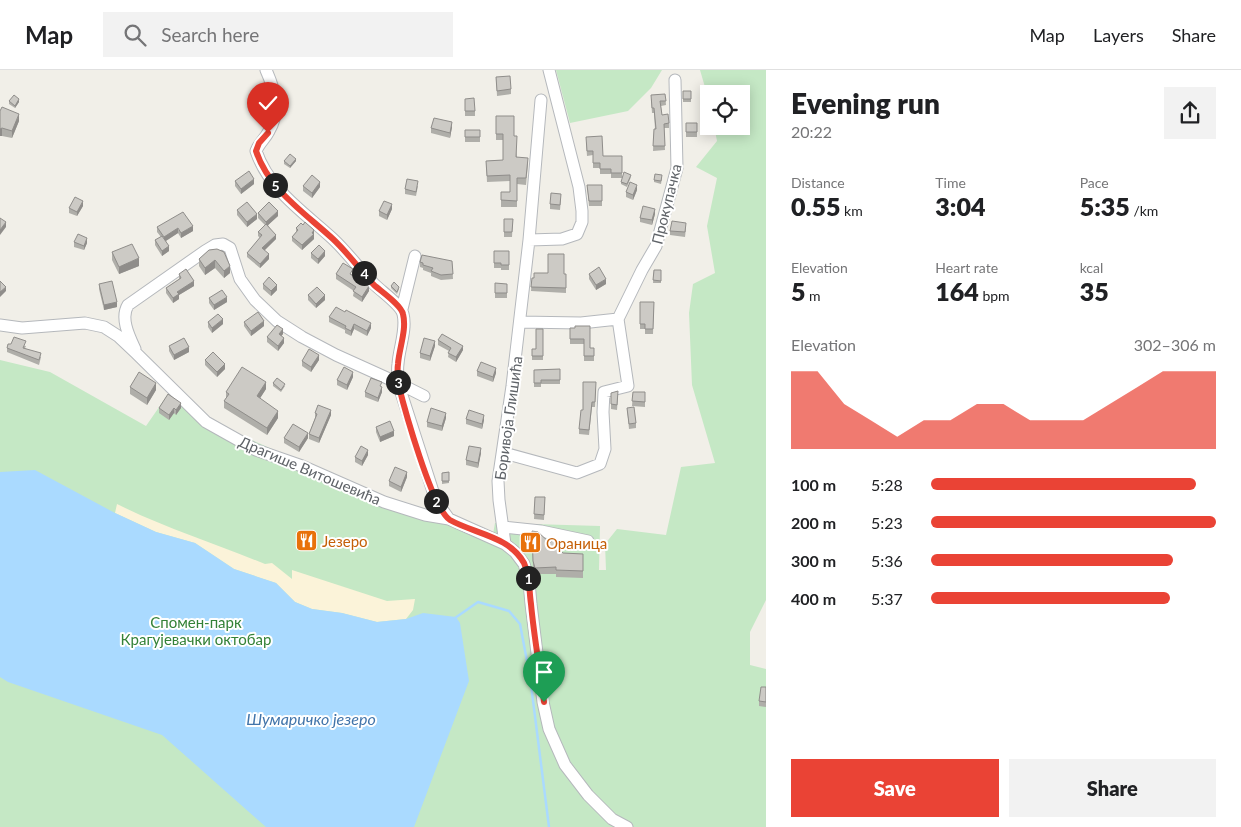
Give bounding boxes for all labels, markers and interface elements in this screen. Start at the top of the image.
search box [103,12,453,57]
text: Map [25,20,73,49]
icon: search [121,21,149,49]
text: Search here [161,23,259,46]
text: Map [1029,24,1065,46]
text: Layers [1093,24,1144,46]
text: Share [1172,24,1216,46]
pin [247,82,289,133]
map controls [700,85,750,135]
button: locate [700,85,750,135]
text: Evening run [791,86,940,120]
button: share [1164,87,1216,139]
icon: check [254,89,282,117]
text: 20:22 [791,122,832,141]
street label: Прокупачка [647,162,685,246]
pin: 5 [262,172,288,198]
text: Distance [791,174,845,191]
text: Time [935,174,966,191]
text: Pace [1080,174,1109,191]
text: 5 [271,177,280,194]
text: 0.55 [791,191,840,221]
text: 3:04 [935,191,985,221]
text: 5:35 [1080,191,1130,221]
text: km [840,202,863,219]
text: /km [1130,202,1158,219]
text: Elevation [791,259,848,276]
text: Heart rate [935,259,998,276]
text: kcal [1080,259,1103,276]
pin: 4 [352,260,376,286]
text: 4 [360,265,369,282]
text: 5 [791,276,806,306]
text: 164 [935,276,979,306]
text: 35 [1080,276,1109,306]
text: m [806,287,821,304]
text: bpm [979,287,1010,304]
text: Elevation [791,335,856,354]
text: 302–306 m [1134,335,1216,354]
street label: Боривоја Глишића [490,355,526,481]
pin: 3 [386,370,410,394]
text: 3 [394,374,403,391]
street label: Драгише Витошевића [236,432,384,508]
text: 100 m [791,475,836,494]
text: 5:28 [871,475,903,494]
pin: 2 [424,488,448,514]
text: 2 [432,493,441,510]
text: 200 m [791,513,836,532]
text: 5:23 [871,513,903,532]
restaurant icon: Језеро [294,529,318,553]
restaurant icon: Ораница [518,531,542,555]
place label: Језеро [322,532,368,550]
place label: Ораница [546,534,607,552]
text: 300 m [791,551,836,570]
text: 5:36 [871,551,903,570]
pin: 1 [516,566,540,590]
text: 1 [524,570,533,587]
text: 400 m [791,589,836,608]
text: 5:37 [871,589,903,608]
park label: Спомен-парк Крагујевачки октобар [121,613,271,648]
pin [523,651,565,702]
icon: arrive [530,658,558,686]
water label: Шумаричко језеро [246,709,376,728]
button: Save [791,759,999,817]
button: Share [1009,759,1216,817]

